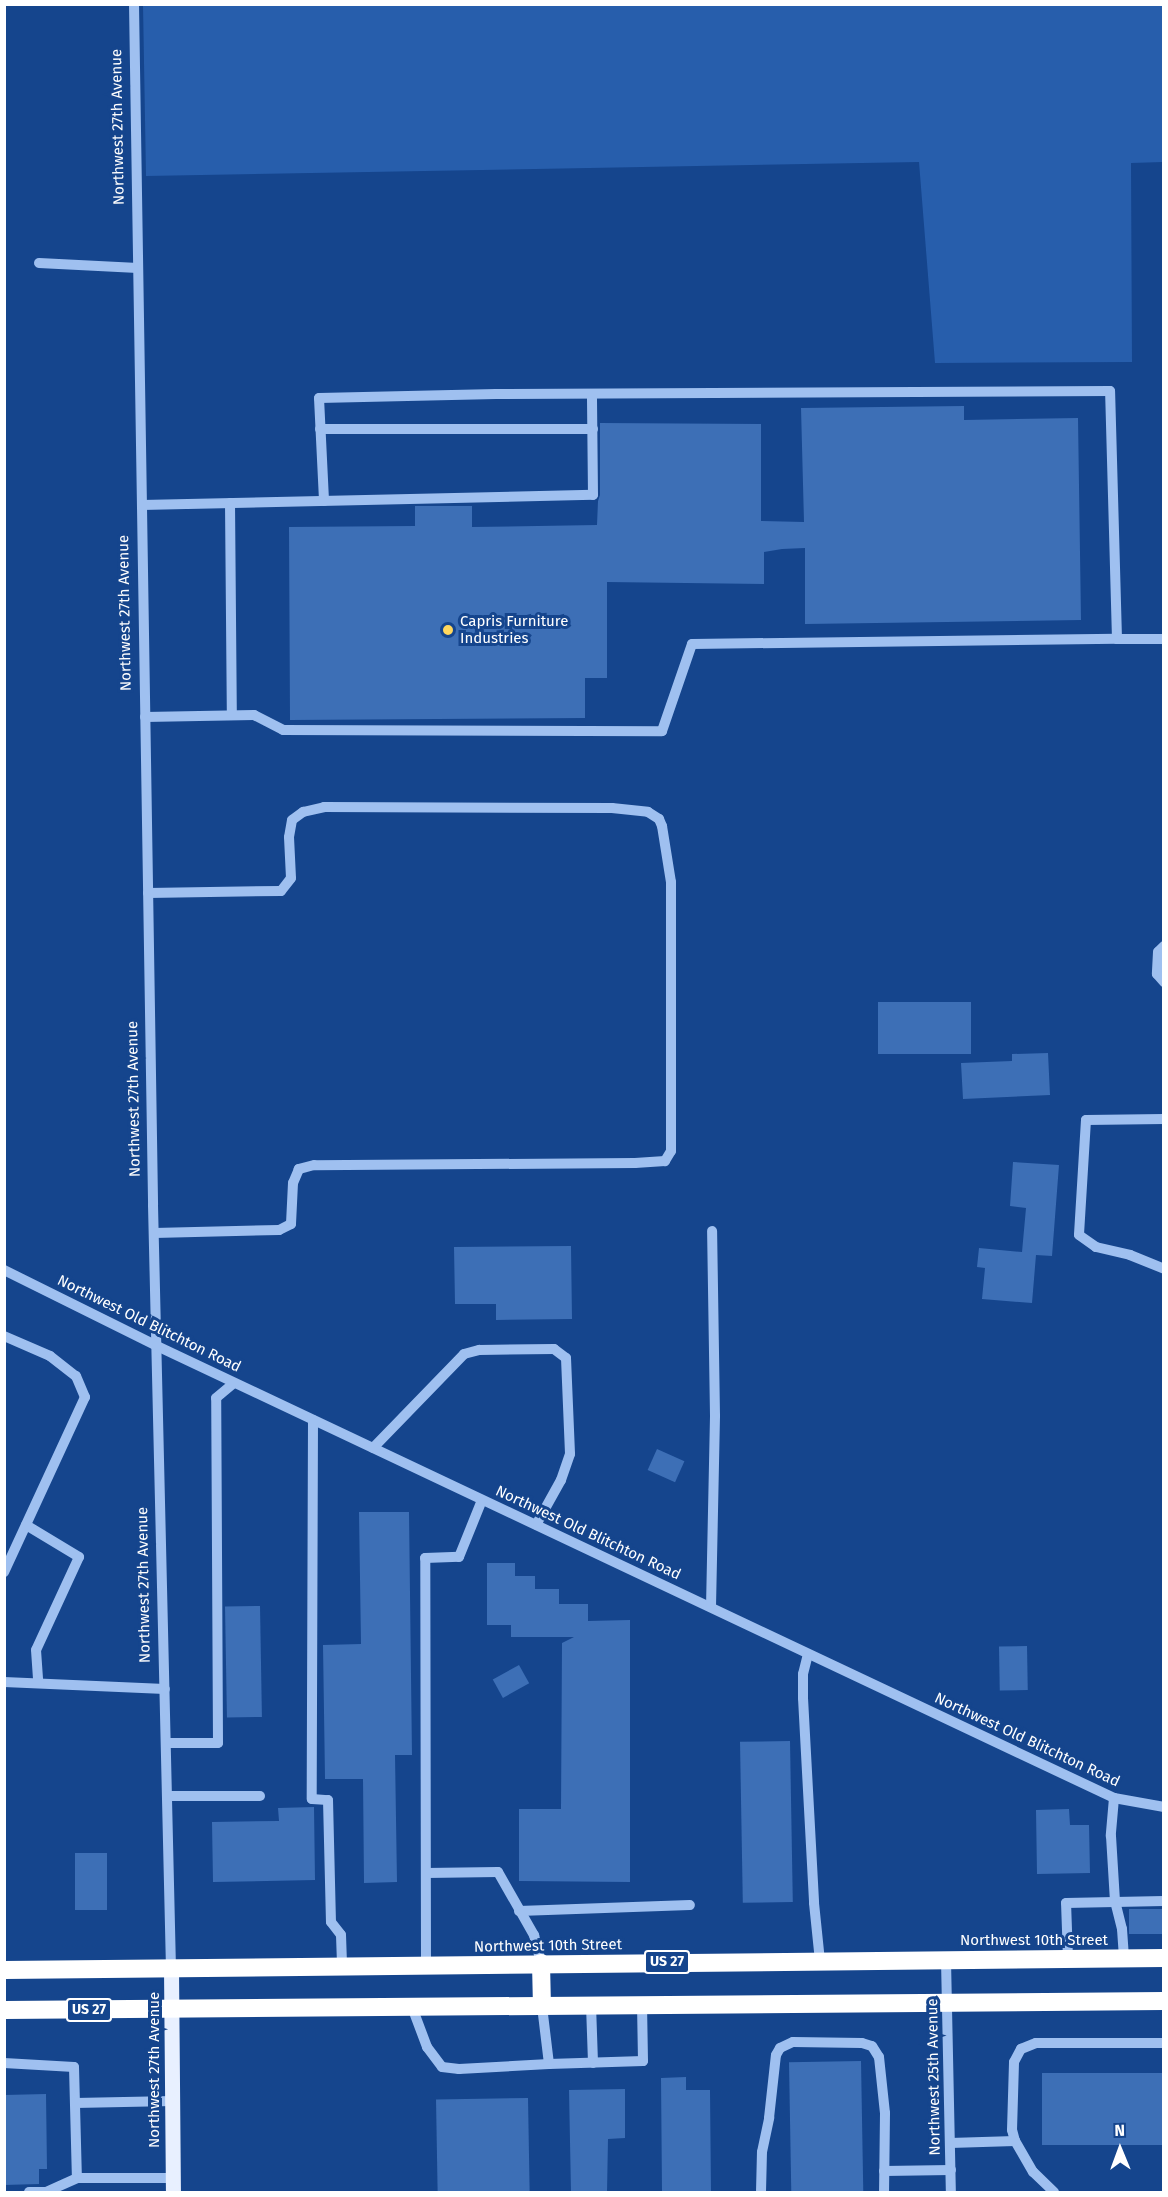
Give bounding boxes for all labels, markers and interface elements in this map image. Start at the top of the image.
street label: Northwest 27th Avenue [108,49,128,205]
street label: Northwest 27th Avenue [115,535,135,691]
place label: Capris Furniture Industries [460,612,568,647]
marker: Capris Furniture Industries [441,623,455,637]
street label: Northwest 27th Avenue [124,1021,144,1177]
street label: Northwest Old Blitchton Road [54,1272,244,1376]
street label: Northwest Old Blitchton Road [493,1482,683,1584]
street label: Northwest 27th Avenue [134,1507,154,1663]
street label: Northwest Old Blitchton Road [932,1689,1122,1791]
street label: Northwest 10th Street [960,1932,1108,1950]
street label: Northwest 10th Street [474,1936,622,1956]
road number: US 27 [643,1951,691,1973]
street label: Northwest 27th Avenue [146,1992,164,2148]
street label: Northwest 25th Avenue [924,1998,944,2156]
road number: US 27 [65,1999,113,2021]
north arrow [1090,2119,1150,2179]
text: N [1114,2121,1125,2140]

